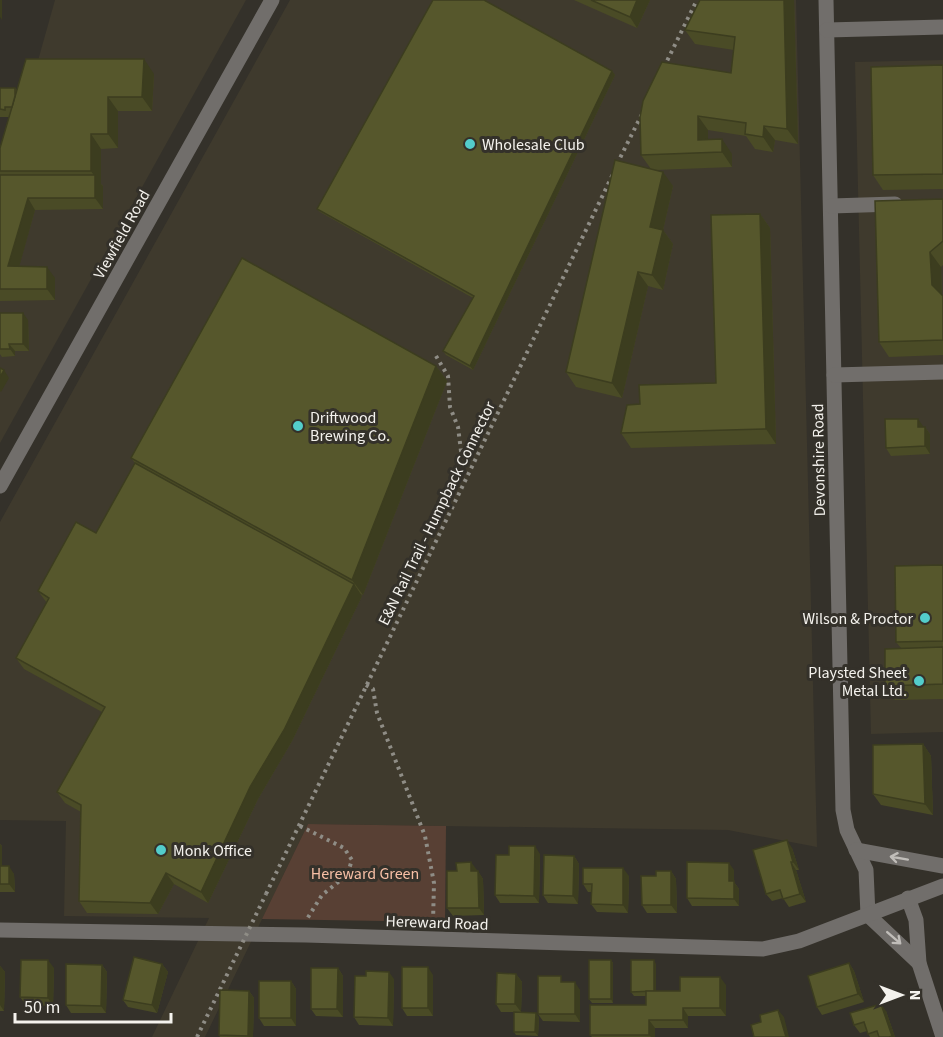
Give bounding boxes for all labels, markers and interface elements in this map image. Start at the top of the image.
place label: Wholesale Club [482,134,585,156]
marker: Wholesale Club [463,137,477,151]
street label: Viewfield Road [88,186,155,283]
street label: E&N Rail Trail - Humpback Connector [373,397,501,629]
street label: Devonshire Road [807,403,831,517]
place label: Driftwood Brewing Co. [310,407,390,447]
marker: Driftwood Brewing Co. [291,419,305,433]
place label: Wilson & Proctor [802,608,913,630]
marker: Wilson & Proctor [918,611,932,625]
place label: Playsted Sheet Metal Ltd. [808,662,908,702]
marker: Playsted Sheet Metal Ltd. [912,674,926,688]
place label: Monk Office [173,840,252,862]
marker: Monk Office [154,843,168,857]
one-way arrow [890,852,910,863]
park label: Hereward Green [311,863,419,885]
street label: Hereward Road [385,910,489,936]
one-way arrow [886,931,901,945]
north arrow [871,965,931,1025]
scale bar [15,986,171,1024]
text: N [904,990,926,1000]
text: 50 m [24,995,60,1020]

